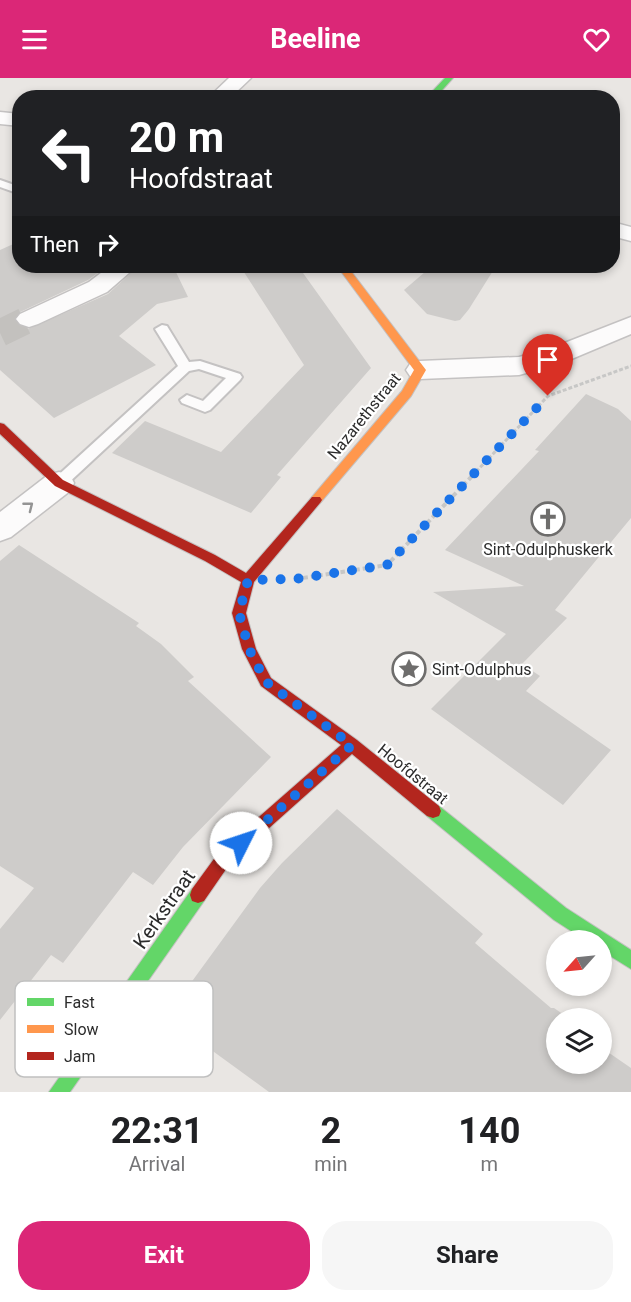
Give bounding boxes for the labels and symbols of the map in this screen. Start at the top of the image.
pin [522,334,573,396]
street label: Nazarethstraat [323,369,405,463]
church icon: Sint-Odulphuskerk [530,501,566,537]
one-way arrow [23,502,34,513]
place label: Sint-Odulphuskerk [483,540,614,559]
place icon: Sint-Odulphus [391,651,427,687]
place label: Sint-Odulphus [432,660,532,679]
street label: Hoofdstraat [374,740,452,808]
position arrow [209,811,273,875]
street label: Kerkstraat [128,865,200,953]
north arrow [546,930,612,996]
legend [15,981,213,1077]
text: Fast [64,993,95,1012]
text: Slow [64,1020,99,1039]
text: Jam [64,1047,96,1066]

